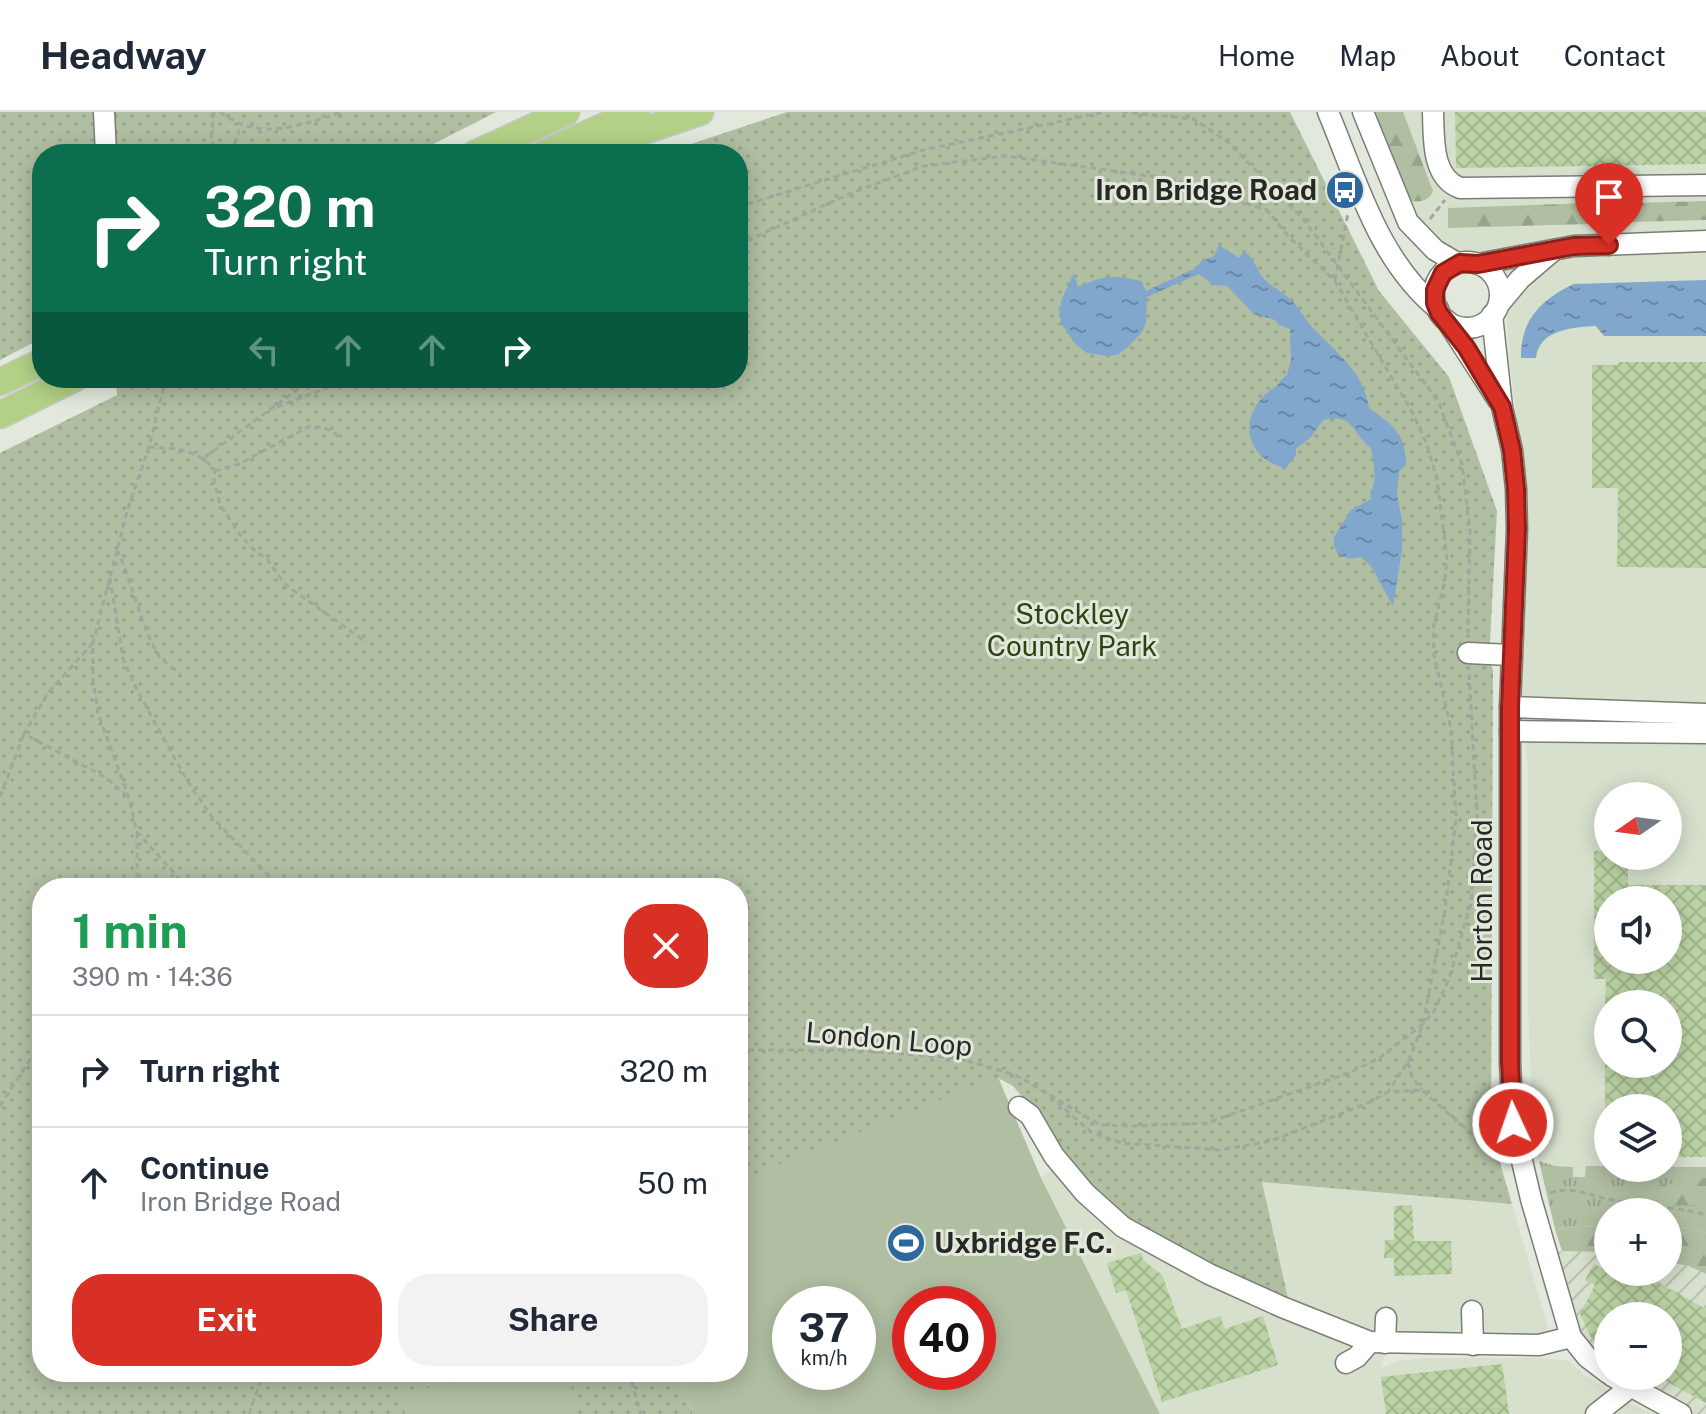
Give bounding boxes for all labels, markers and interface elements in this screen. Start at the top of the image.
text: Headway [40,33,207,78]
text: Home [1218,39,1295,72]
text: Map [1339,39,1396,72]
text: About [1440,39,1520,72]
text: Contact [1564,39,1666,72]
pin [1575,163,1643,245]
bus stop icon: Iron Bridge Road [1324,169,1366,211]
place label: Iron Bridge Road [1095,173,1317,206]
text: 320 m [204,174,376,240]
icon: arrive [1587,175,1631,219]
icon: right [72,176,176,280]
text: Turn right [204,241,367,283]
icon: left [242,328,286,372]
icon: ahead [326,328,370,372]
icon: ahead [410,328,454,372]
icon: right [494,328,538,372]
park label: Stockley Country Park [987,597,1157,662]
north arrow [1594,782,1682,870]
map controls [1594,782,1682,1390]
street label: Horton Road [1465,819,1498,983]
button: sound [1594,886,1682,974]
text: 1 min [72,902,188,959]
button: close [624,904,708,988]
text: 390 m · 14:36 [72,961,233,992]
button: search [1594,990,1682,1078]
street label: London Loop [804,1015,974,1062]
icon: right [72,1049,116,1093]
text: Turn right [140,1053,280,1089]
text: 320 m [620,1053,708,1089]
position arrow [1471,1081,1555,1165]
button: layers [1594,1094,1682,1182]
text: Continue [140,1150,270,1186]
icon: ahead [72,1161,116,1205]
text: 50 m [637,1165,708,1201]
text: Iron Bridge Road [140,1186,341,1217]
button: + [1594,1198,1682,1286]
sports icon: Uxbridge F.C. [885,1222,927,1264]
place label: Uxbridge F.C. [934,1226,1113,1259]
button: Exit [72,1274,382,1366]
button: Share [398,1274,708,1366]
speed limit sign: 40 [892,1286,996,1390]
button: − [1594,1302,1682,1390]
text: 37 [799,1304,849,1351]
text: km/h [800,1346,848,1370]

